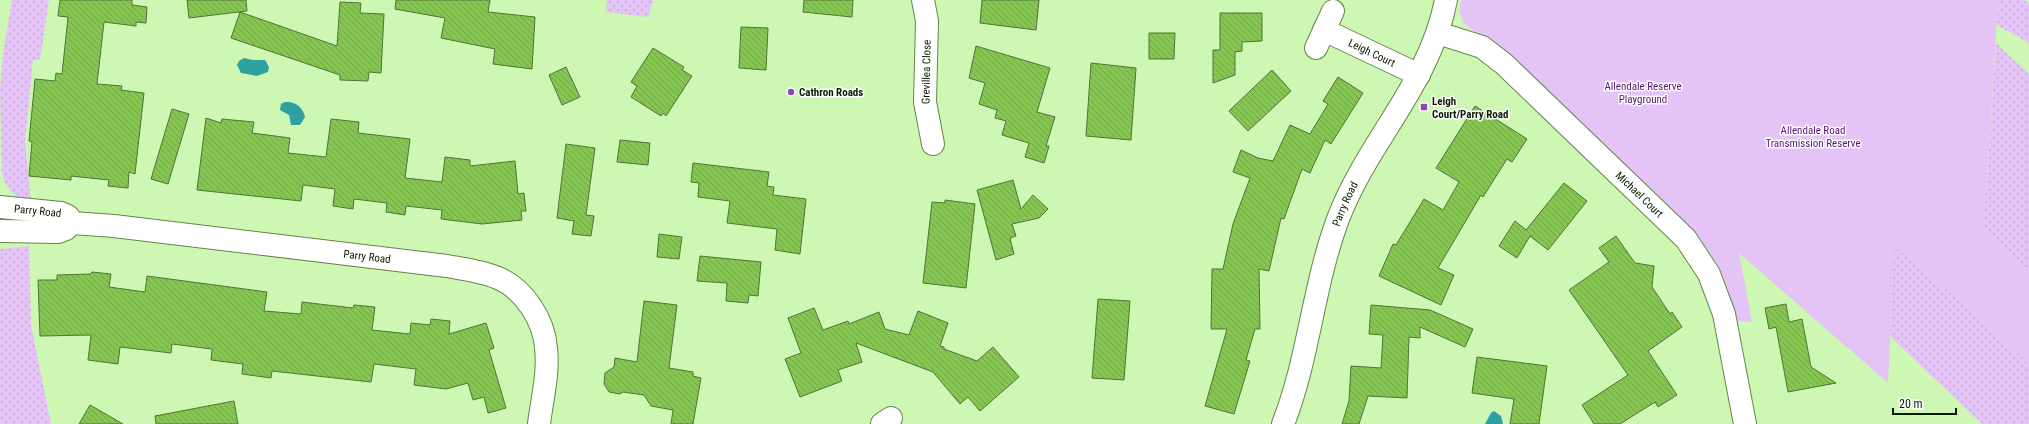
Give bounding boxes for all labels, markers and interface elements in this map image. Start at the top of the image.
street label: Leigh Court [1346,37,1397,70]
street label: Grevillea Close [919,40,934,104]
park label: Allendale Reserve Playground [1604,80,1682,106]
place label: Cathron Roads [799,86,863,99]
marker: Cathron Roads [786,87,796,97]
place label: Leigh Court/Parry Road [1432,95,1508,121]
marker: Leigh Court/Parry Road [1419,102,1429,112]
park label: Allendale Road Transmission Reserve [1765,124,1861,150]
street label: Michael Court [1613,169,1666,220]
street label: Parry Road [1330,180,1361,228]
street label: Parry Road [14,202,62,220]
street label: Parry Road [343,248,391,266]
scale bar [1893,390,1956,416]
text: 20 m [1899,397,1923,411]

